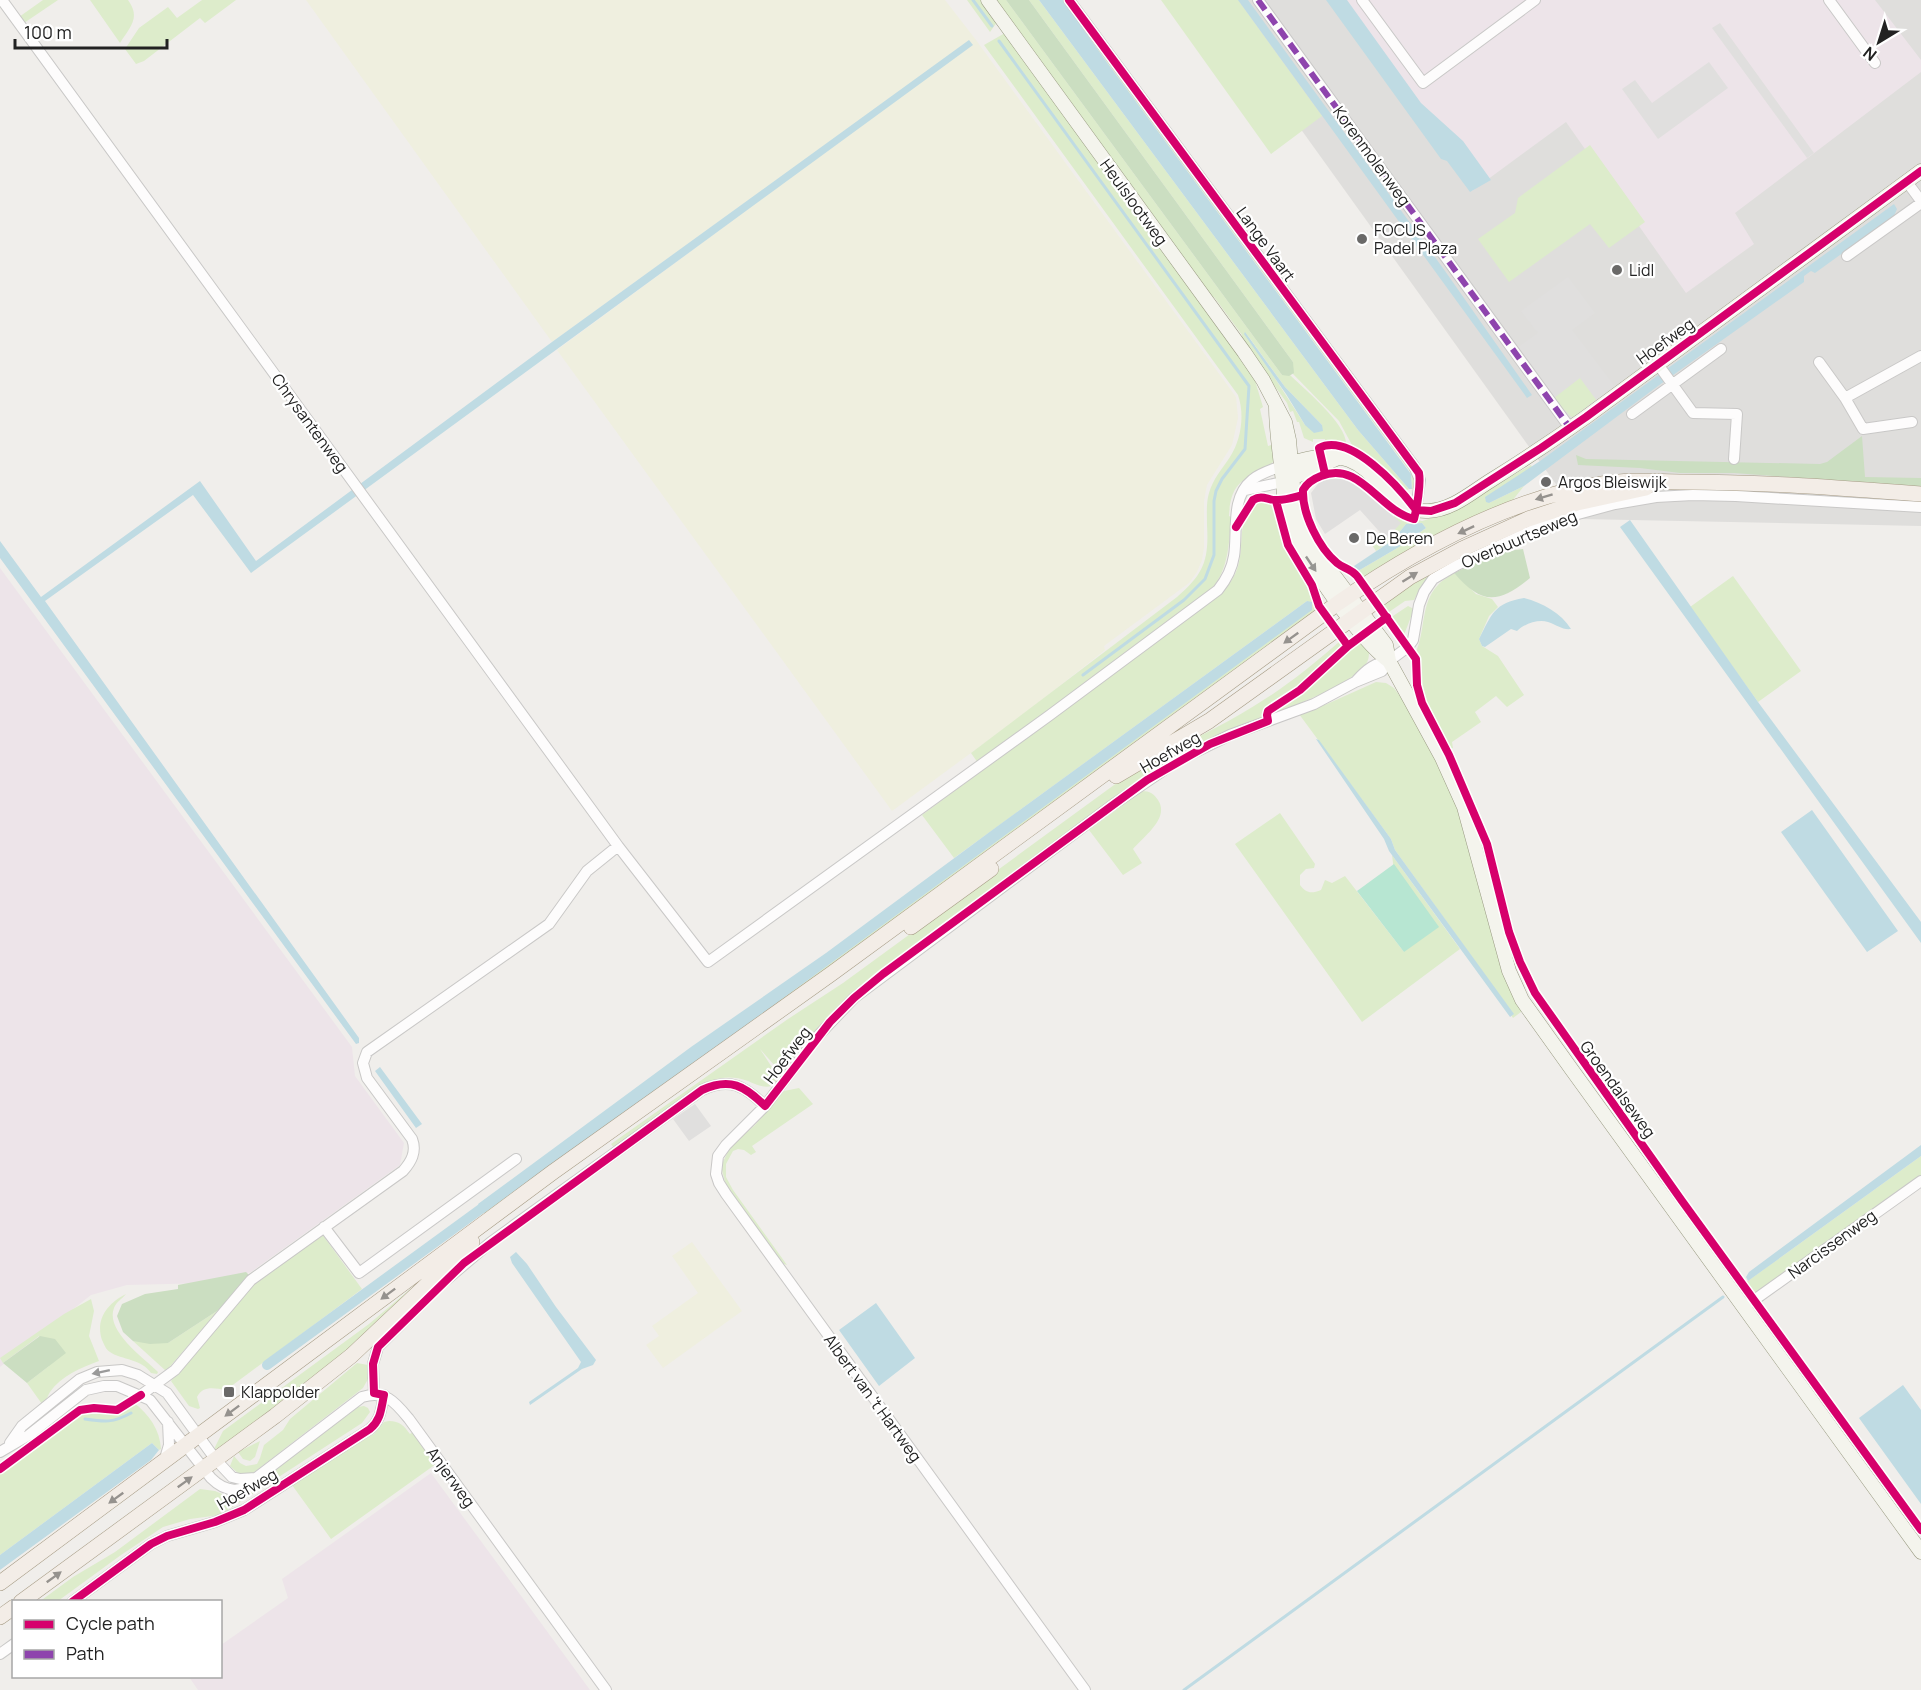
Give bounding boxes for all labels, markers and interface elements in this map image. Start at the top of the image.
scale bar [15,12,166,50]
north arrow [1849,12,1909,72]
text: 100 m [24,20,72,44]
text: N [1858,42,1881,66]
street label: Korenmolenweg [1328,102,1416,210]
street label: Heulslootweg [1095,154,1173,250]
street label: Lange Vaart [1231,202,1301,286]
place label: FOCUS Padel Plaza [1374,219,1457,259]
marker: FOCUS Padel Plaza [1355,232,1369,246]
place label: Lidl [1629,259,1654,281]
marker: Lidl [1610,263,1624,277]
street label: Hoefweg [1632,313,1698,369]
street label: Chrysantenweg [267,369,353,477]
place label: Argos Bleiswijk [1558,471,1668,493]
marker: Argos Bleiswijk [1539,475,1553,489]
one-way arrow [1535,493,1553,502]
street label: Overbuurtseweg [1458,505,1580,573]
one-way arrow [1457,525,1474,534]
place label: De Beren [1366,527,1433,549]
marker: De Beren [1347,531,1361,545]
one-way arrow [1306,556,1317,572]
one-way arrow [1402,572,1418,583]
one-way arrow [1284,632,1300,644]
street label: Hoefweg [1136,726,1204,778]
street label: Hoefweg [758,1022,816,1088]
street label: Groendalseweg [1575,1036,1661,1142]
street label: Narcissenweg [1783,1205,1881,1283]
one-way arrow [380,1288,396,1300]
street label: Albert van 't Hartweg [819,1330,927,1466]
one-way arrow [92,1368,110,1378]
place label: Klappolder [241,1381,320,1403]
marker: Klappolder [222,1385,236,1399]
one-way arrow [224,1405,240,1417]
street label: Anjerweg [422,1442,480,1512]
street label: Hoefweg [213,1463,281,1515]
one-way arrow [177,1476,193,1488]
one-way arrow [109,1491,124,1503]
one-way arrow [47,1572,62,1584]
legend [12,1600,222,1678]
text: Cycle path [66,1611,155,1635]
text: Path [66,1641,104,1665]

